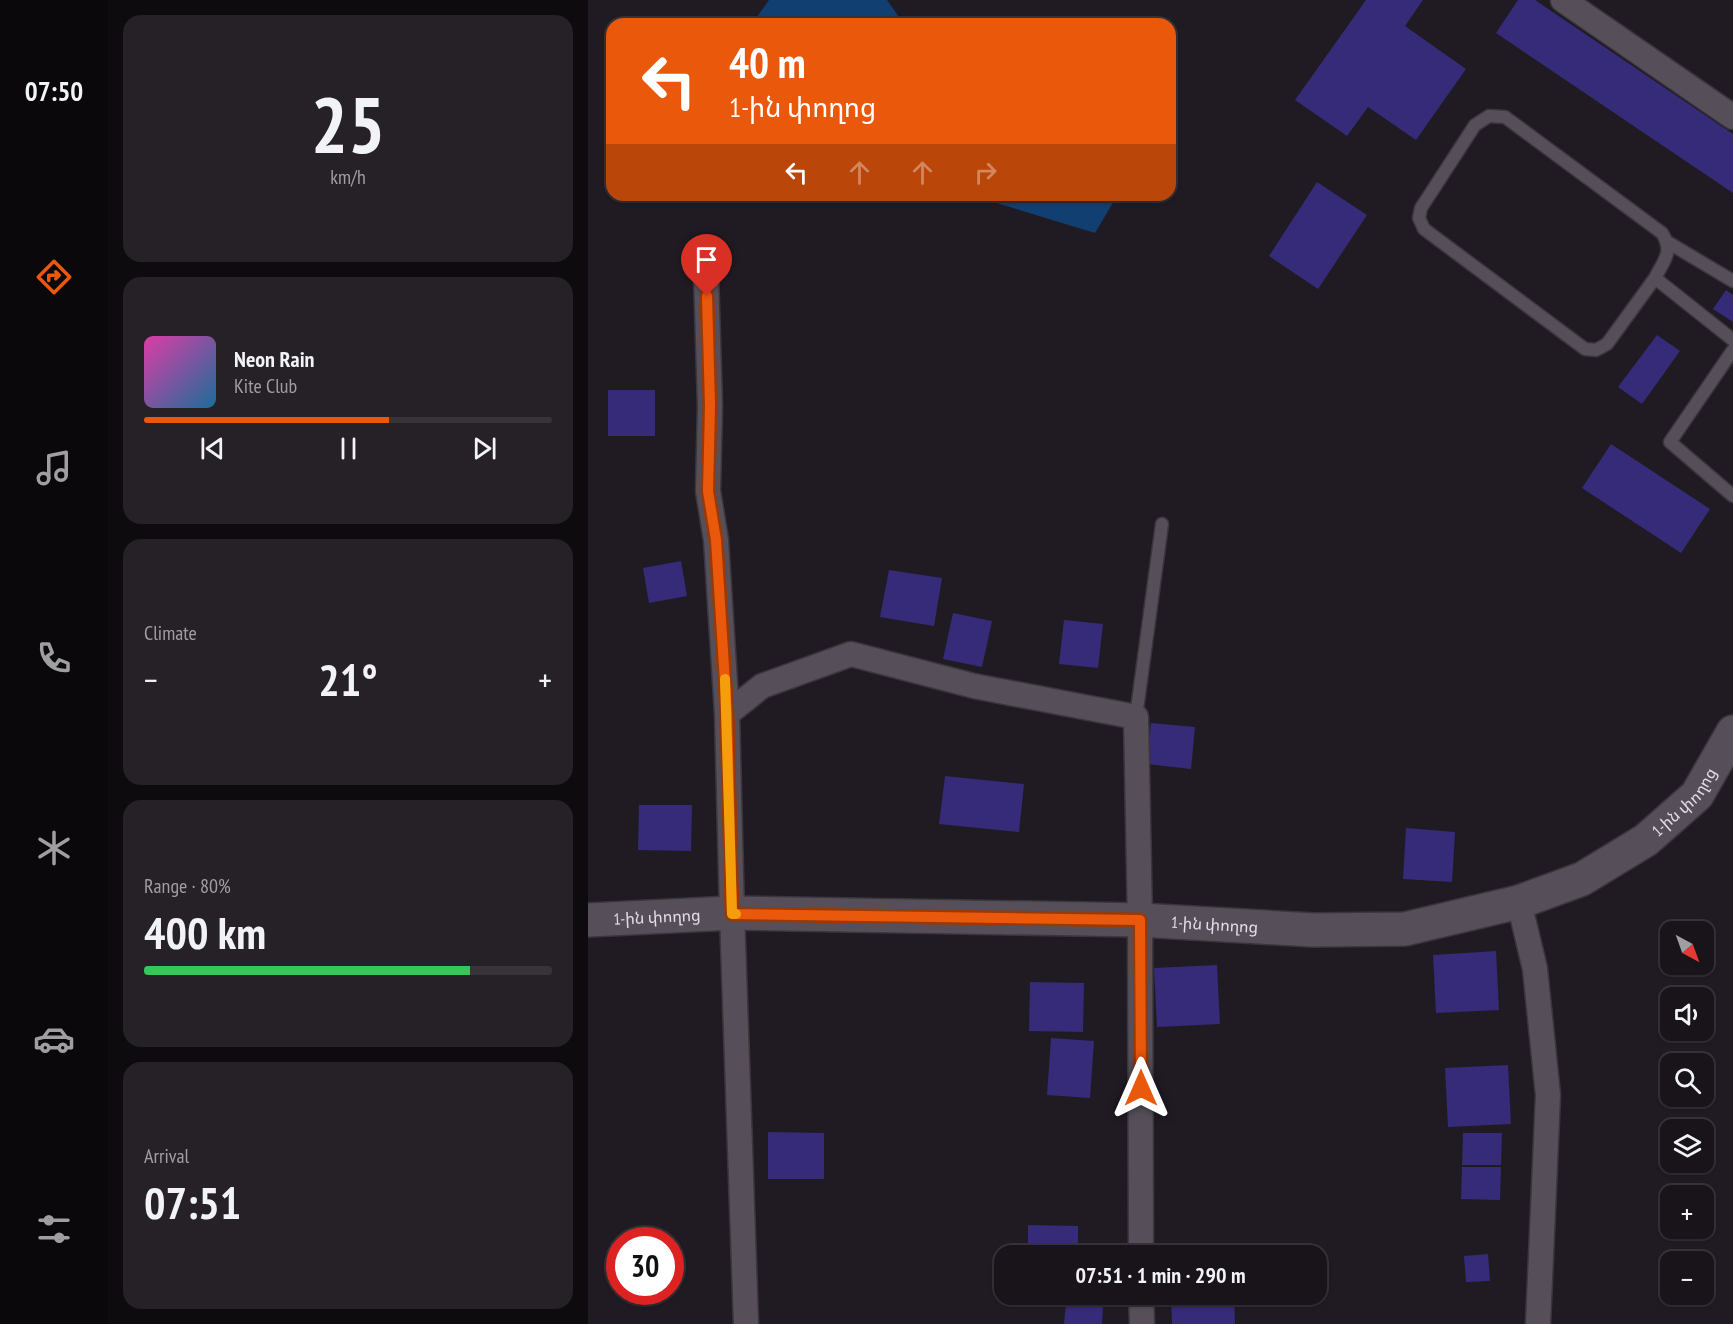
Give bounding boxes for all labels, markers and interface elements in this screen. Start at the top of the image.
text: 40 m [729,35,806,90]
icon: left [630,42,708,120]
text: 07:50 [25,74,83,108]
text: 25 [311,74,385,175]
text: 1-ին փողոց [729,90,876,124]
icon: left [780,156,813,189]
icon: ahead [843,156,876,189]
icon: ahead [906,156,939,189]
icon: right [969,156,1002,189]
text: km/h [330,164,366,190]
pin [681,234,732,296]
icon: arrive [690,243,723,276]
icon: directions [33,256,75,298]
text: Neon Rain [234,345,314,373]
text: Kite Club [234,373,297,399]
icon: previous [196,432,229,465]
icon: pause [332,432,365,465]
icon: next [468,432,501,465]
icon: music [33,447,75,489]
text: Climate [144,620,197,646]
icon: phone [33,637,75,679]
text: 21° [318,650,378,708]
text: − [144,658,158,701]
text: + [538,658,552,701]
street label: 1-ին փողոց [1647,764,1721,840]
icon: climate [33,827,75,869]
text: Range · 80% [144,873,231,899]
text: 400 km [144,903,266,961]
street label: 1-ին փողոց [613,905,701,929]
street label: 1-ին փողոց [1171,912,1259,937]
north arrow [1660,921,1714,975]
map controls [1660,921,1714,1305]
button: sound [1660,987,1714,1041]
icon: car [33,1018,75,1060]
button: search [1660,1053,1714,1107]
position arrow [1109,1056,1173,1120]
button: layers [1660,1119,1714,1173]
text: Arrival [144,1143,189,1169]
text: 07:51 [144,1173,241,1231]
button: + [1660,1185,1714,1239]
icon: filters [33,1208,75,1250]
speed limit sign: 30 [606,1227,684,1305]
button: − [1660,1251,1714,1305]
text: 07:51 · 1 min · 290 m [1075,1261,1246,1289]

